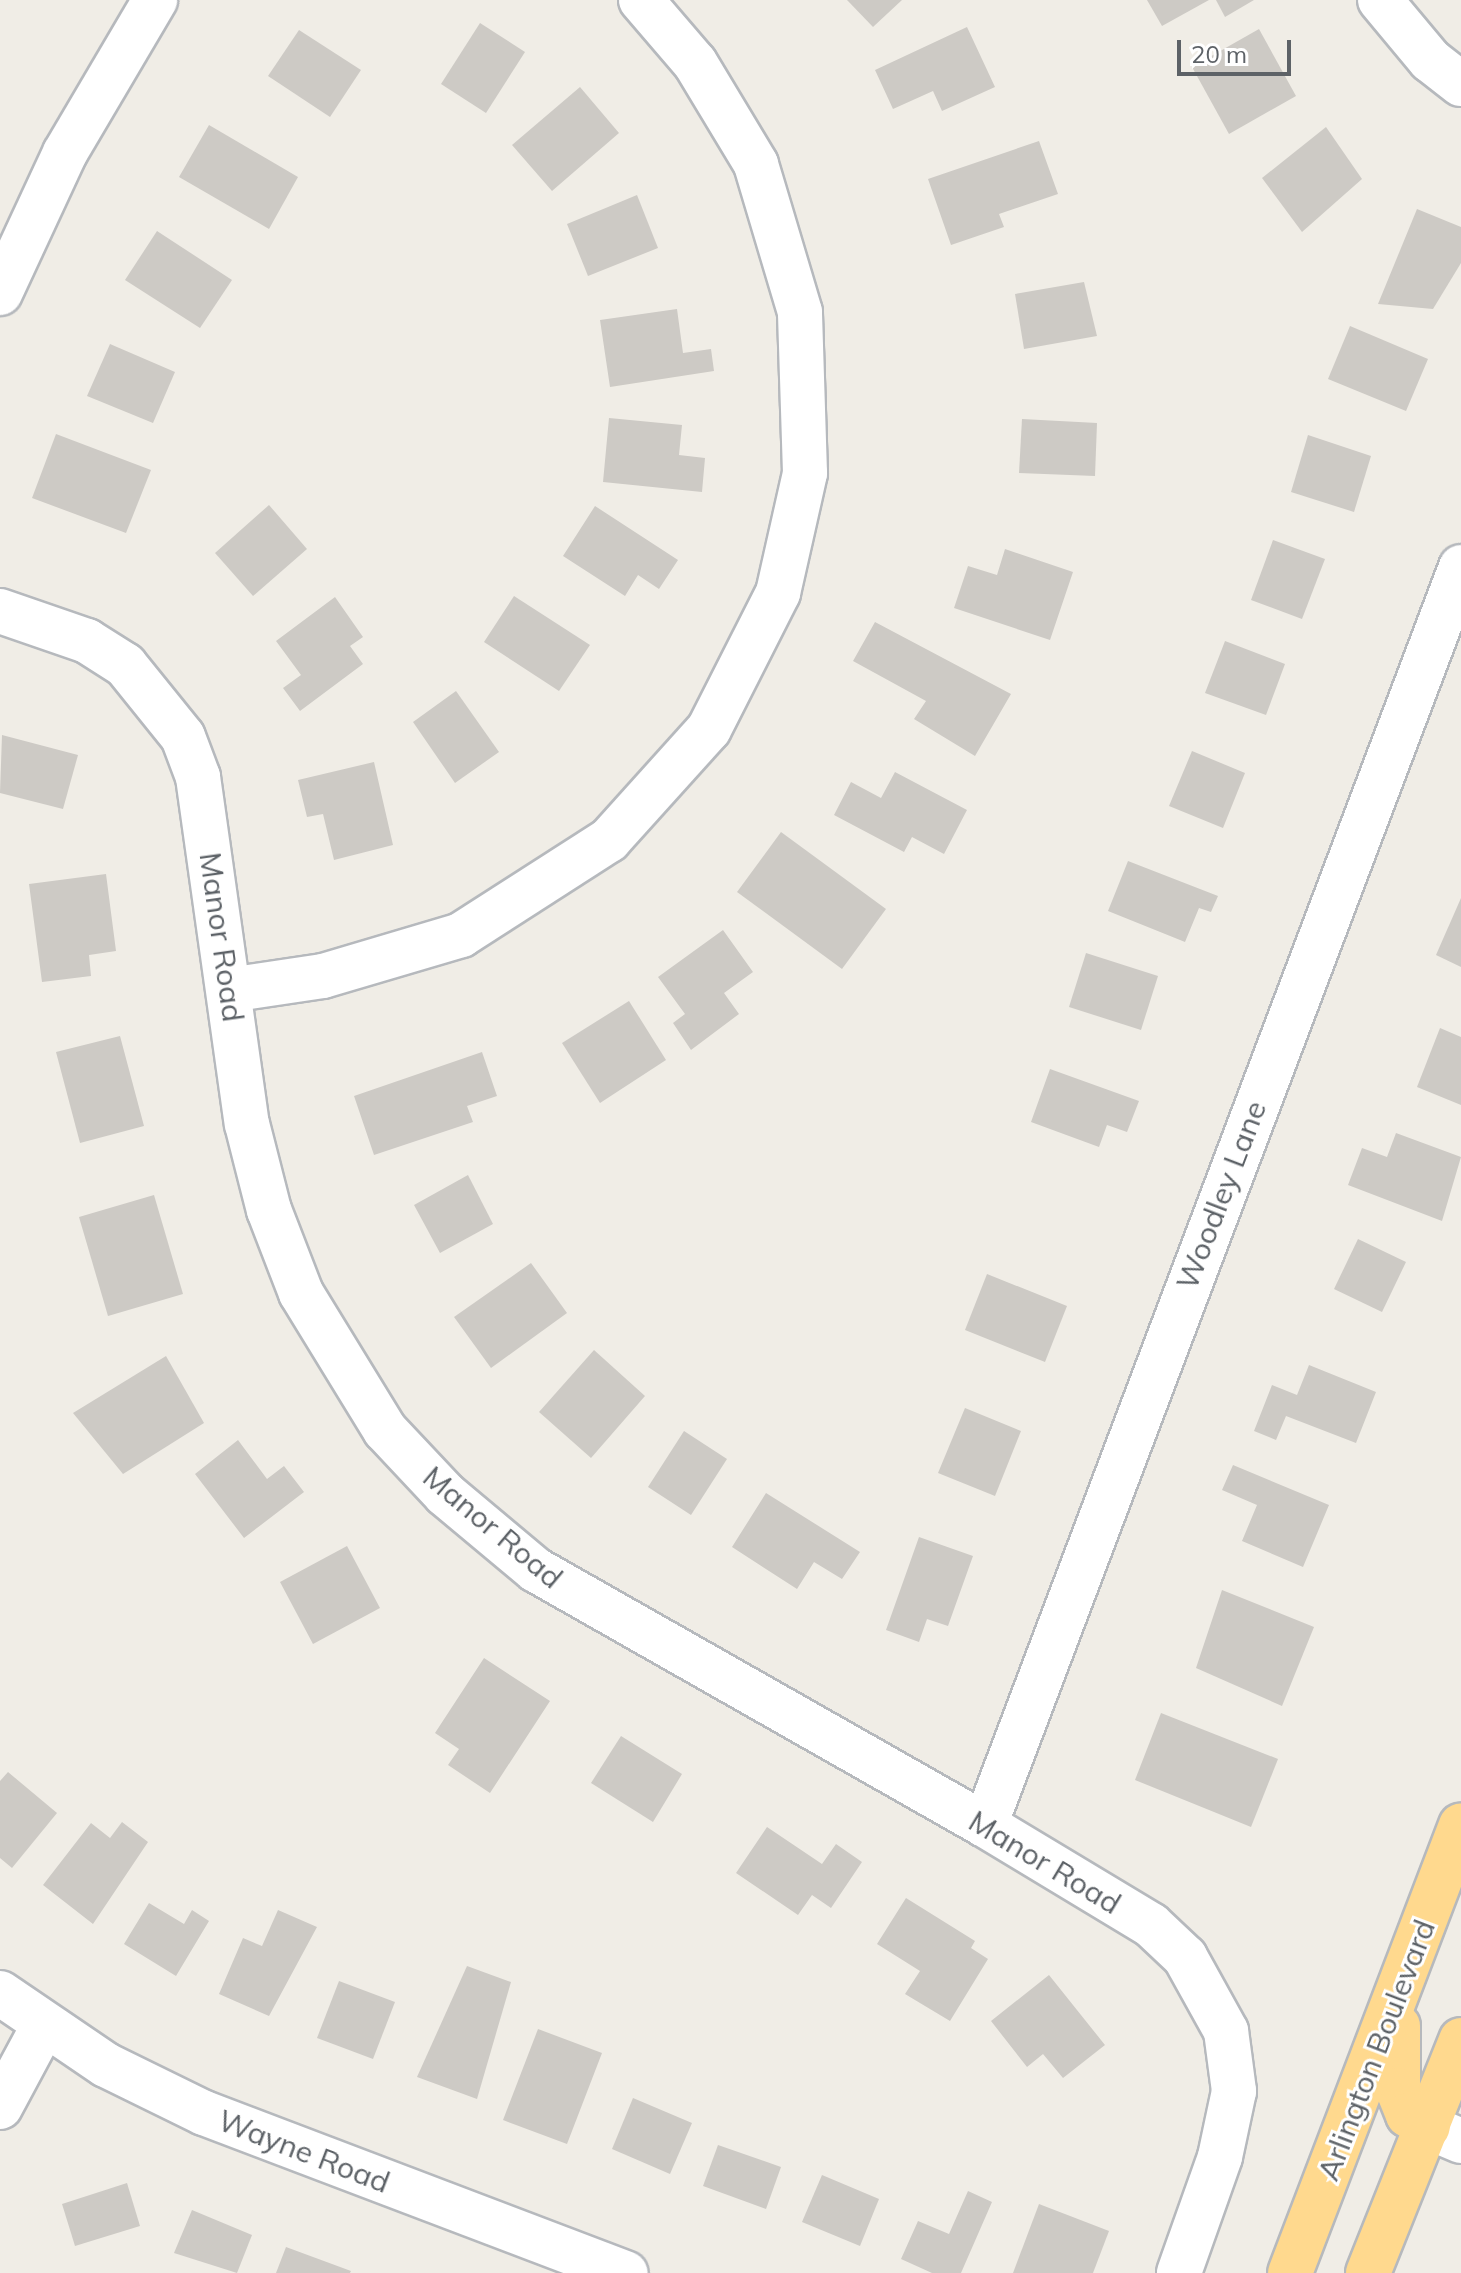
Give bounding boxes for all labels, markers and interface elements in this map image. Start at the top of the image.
scale bar [1181,24,1295,74]
text: 20 m [1191,39,1247,69]
street label: Manor Road [192,850,252,1024]
street label: Woodley Lane [1169,1096,1273,1294]
street label: Manor Road [416,1458,570,1596]
street label: Manor Road [963,1803,1127,1921]
street label: Arlington Boulevard [1310,1915,1442,2185]
street label: Wayne Road [213,2102,395,2200]

